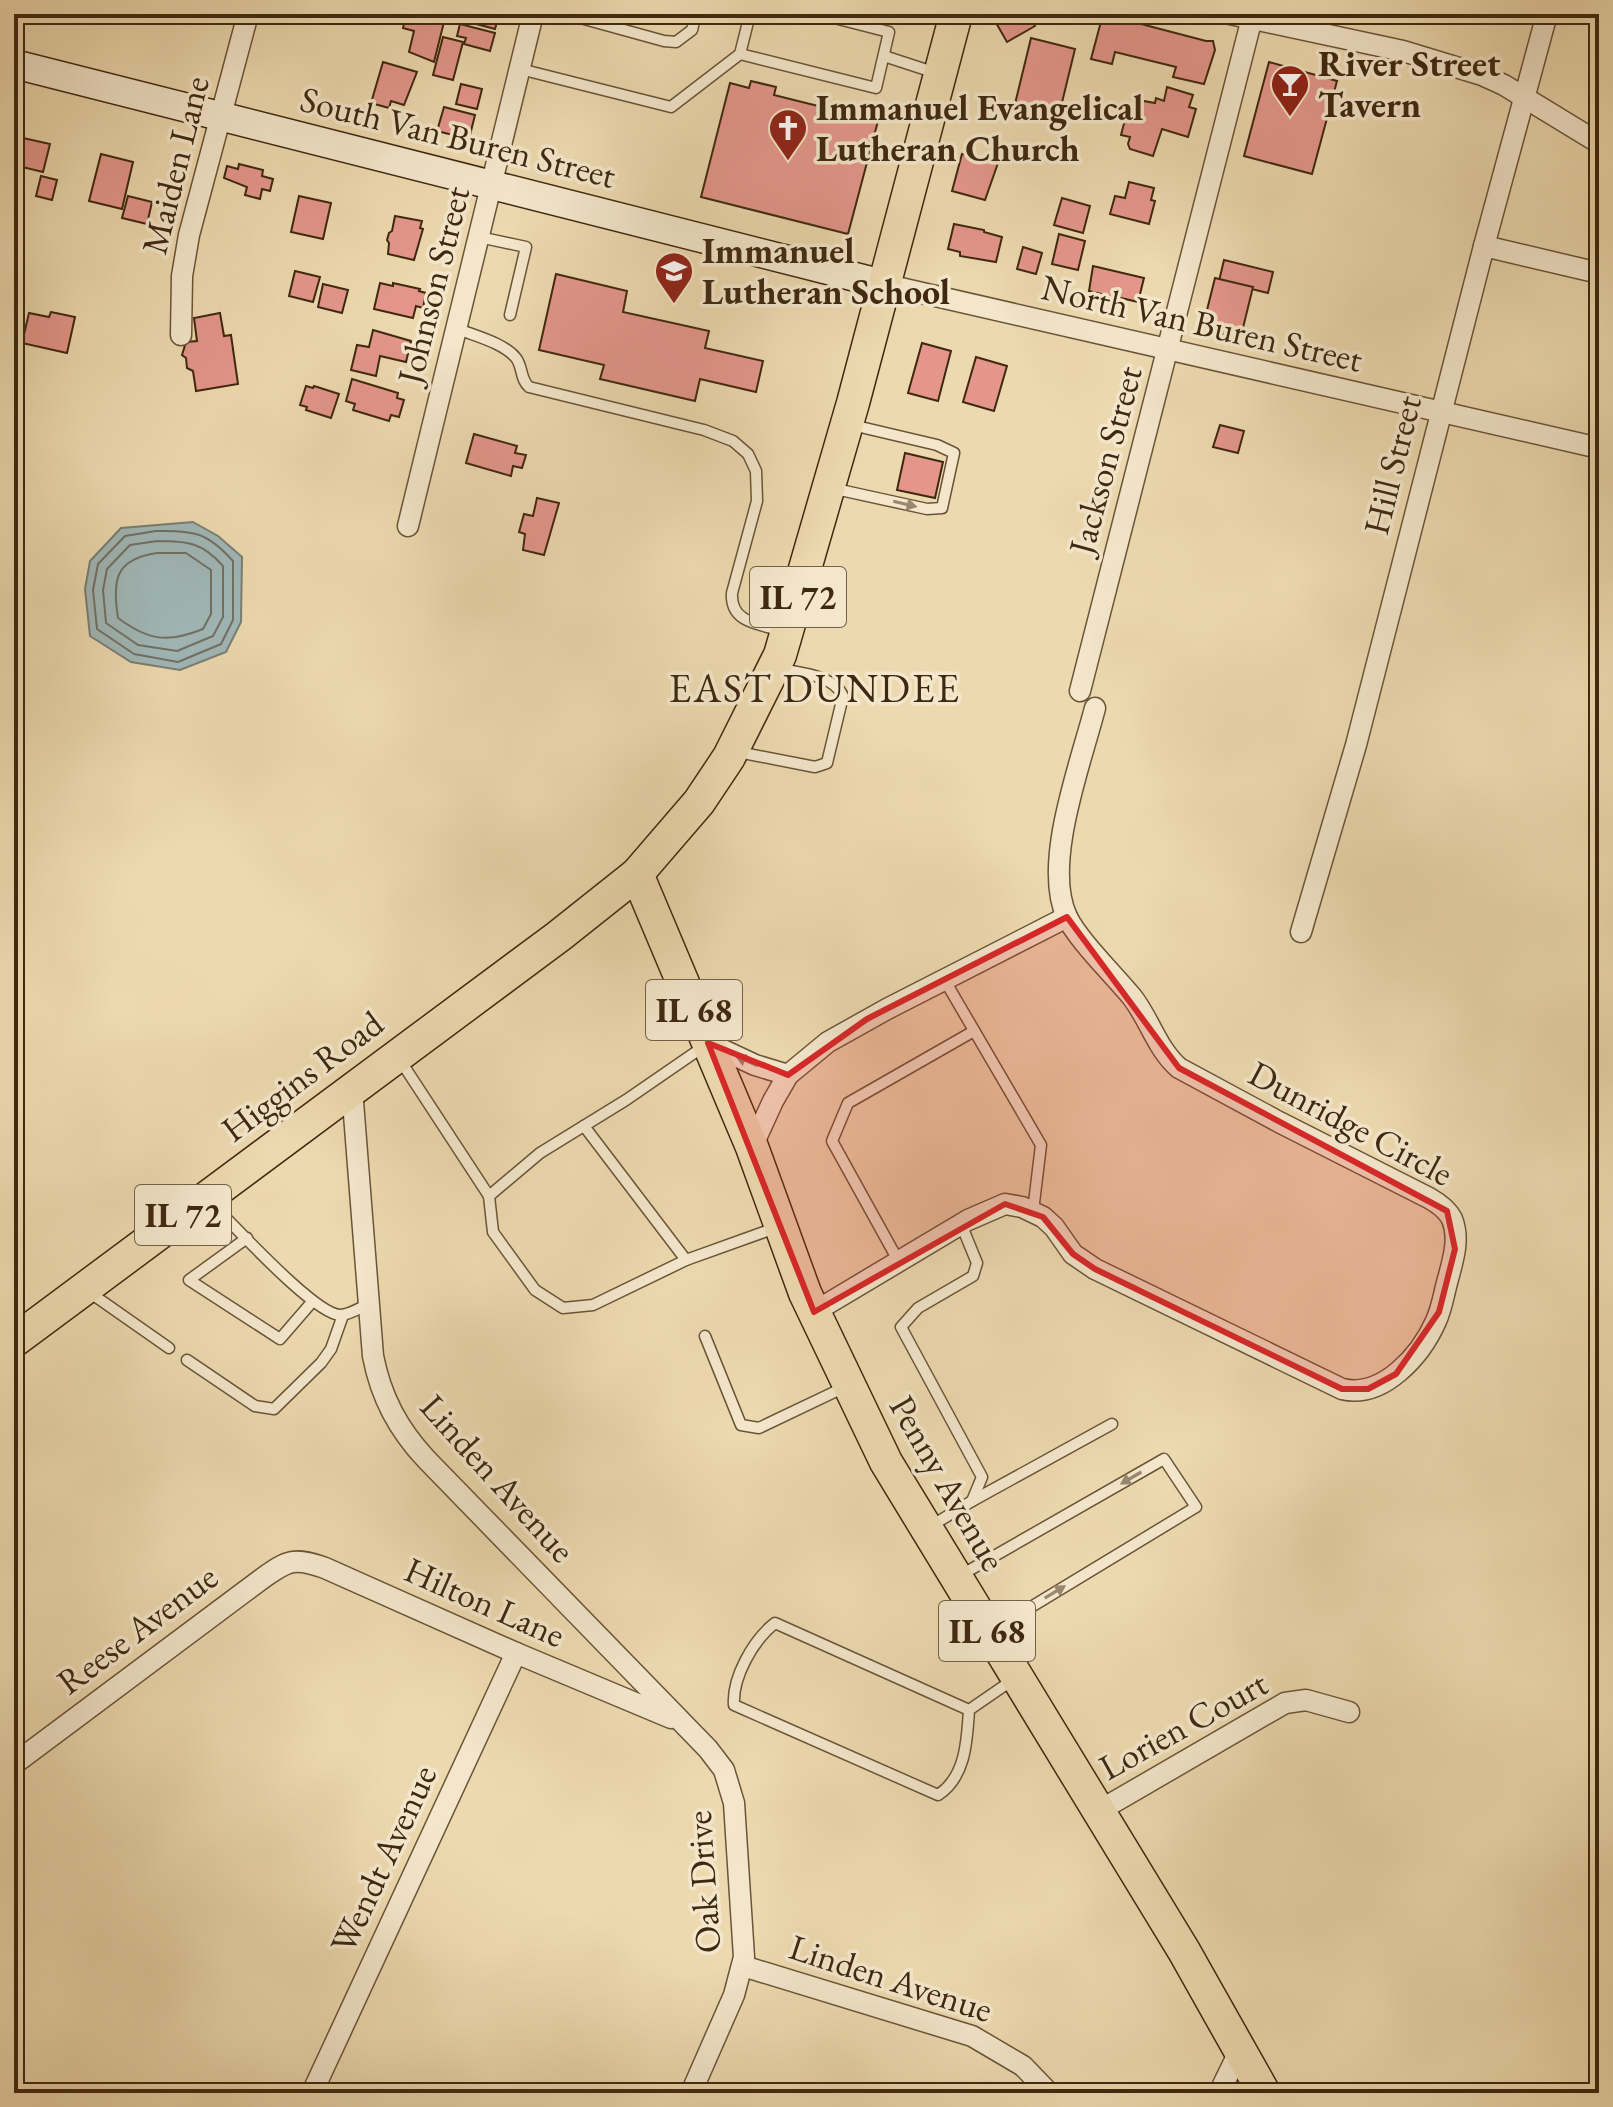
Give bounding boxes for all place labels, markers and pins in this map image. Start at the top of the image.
place label: River Street Tavern [1318,40,1501,128]
bar icon: River Street Tavern [1269,63,1311,118]
place label: Immanuel Evangelical Lutheran Church [816,84,1143,172]
church icon: Immanuel Evangelical Lutheran Church [767,107,809,162]
place label: Immanuel Lutheran School [702,227,950,315]
school or university icon: Immanuel Lutheran School [653,250,695,305]

